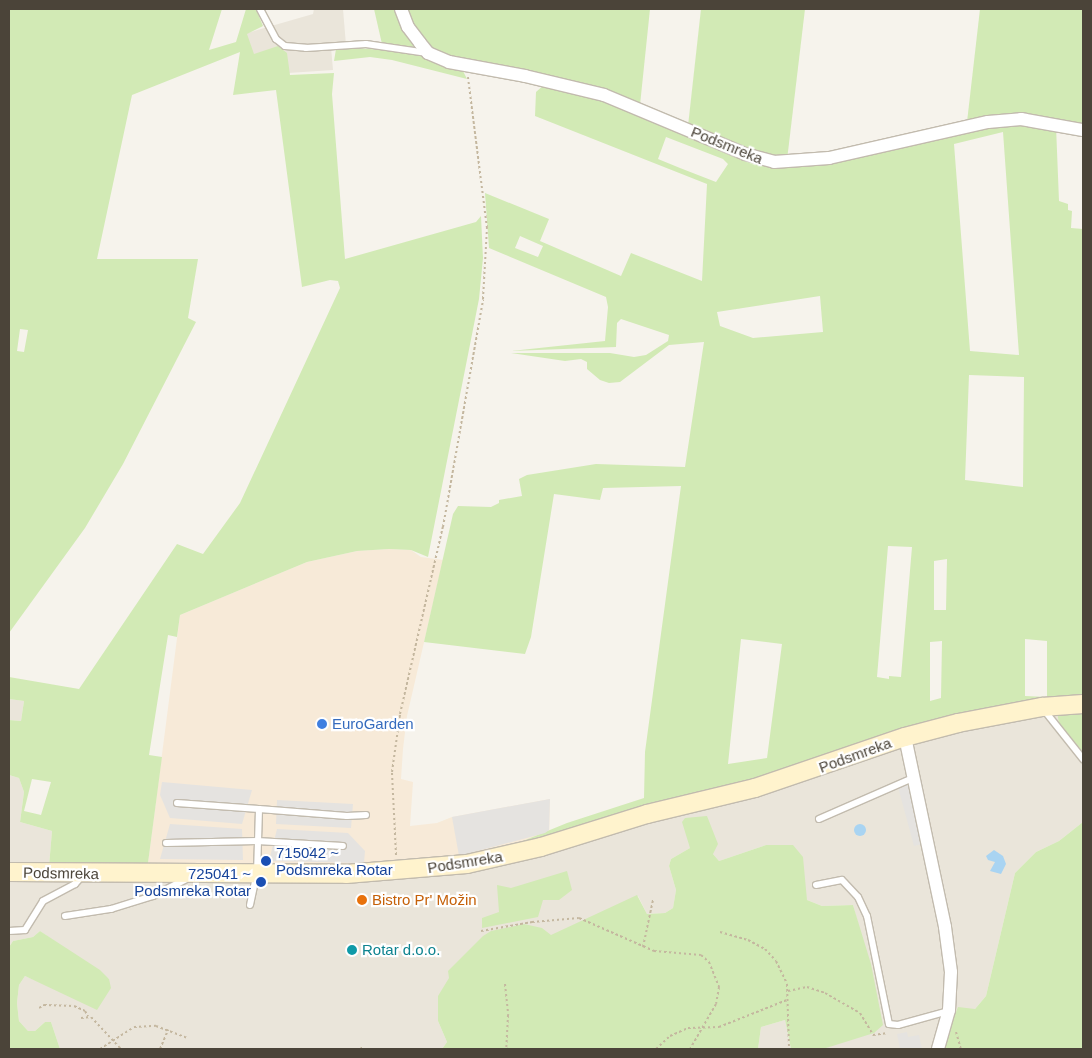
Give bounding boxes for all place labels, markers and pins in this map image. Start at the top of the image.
place label: EuroGarden [332,715,414,733]
marker: EuroGarden [316,718,328,730]
place label: 715042 ~ Podsmreka Rotar [276,843,393,878]
marker: 715042 ~ Podsmreka Rotar [260,855,272,867]
place label: 725041 ~ Podsmreka Rotar [134,864,251,899]
marker: 725041 ~ Podsmreka Rotar [255,876,267,888]
place label: Bistro Pr' Možin [372,891,477,909]
marker: Bistro Pr' Možin [356,894,368,906]
place label: Rotar d.o.o. [362,941,440,959]
marker: Rotar d.o.o. [346,944,358,956]

